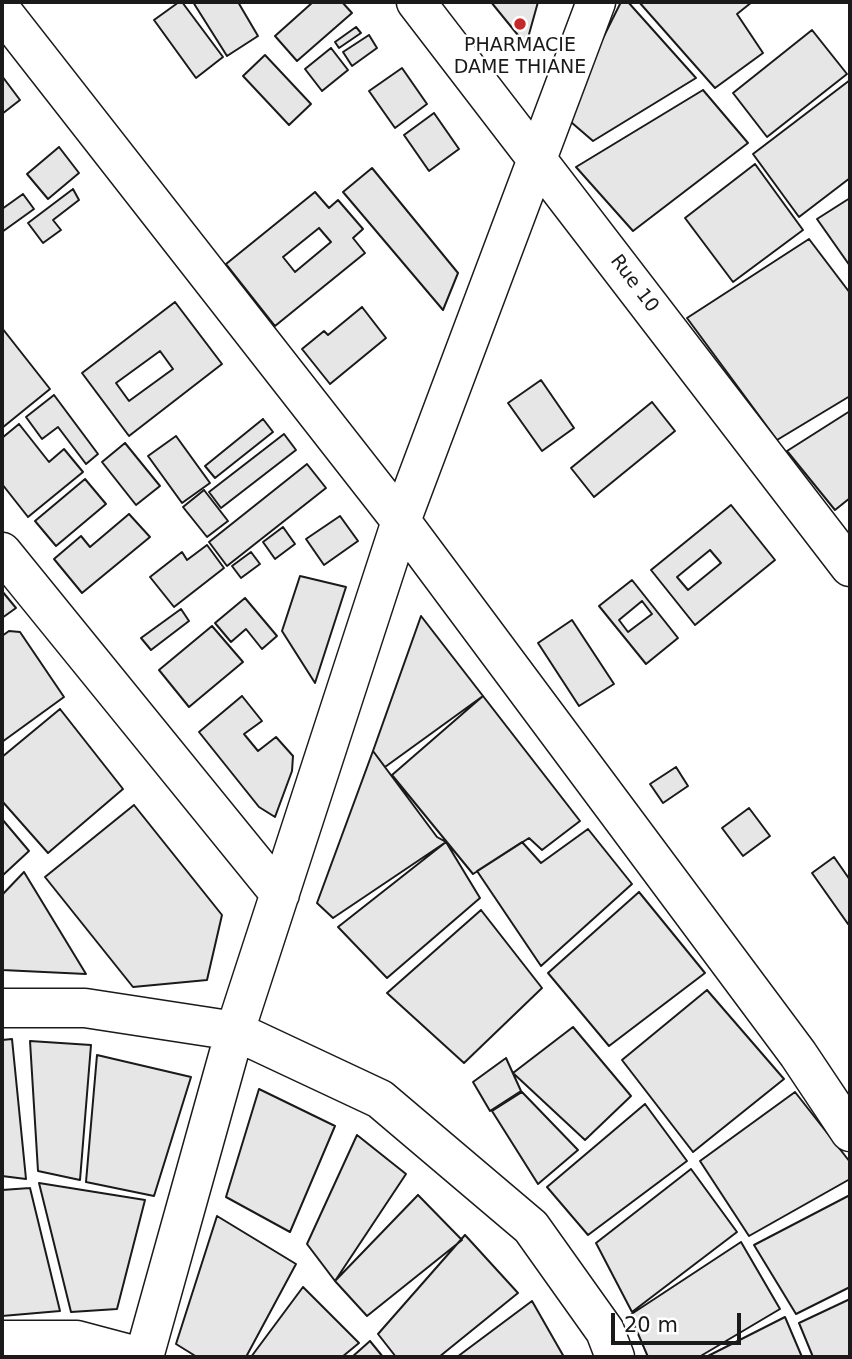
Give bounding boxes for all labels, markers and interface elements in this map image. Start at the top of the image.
marker: PHARMACIE DAME THIANE [512,16,528,32]
place label: PHARMACIE DAME THIANE [454,35,586,79]
street label: Rue 10 [605,251,663,317]
scale bar [614,1300,744,1344]
text: 20 m [624,1313,678,1337]

